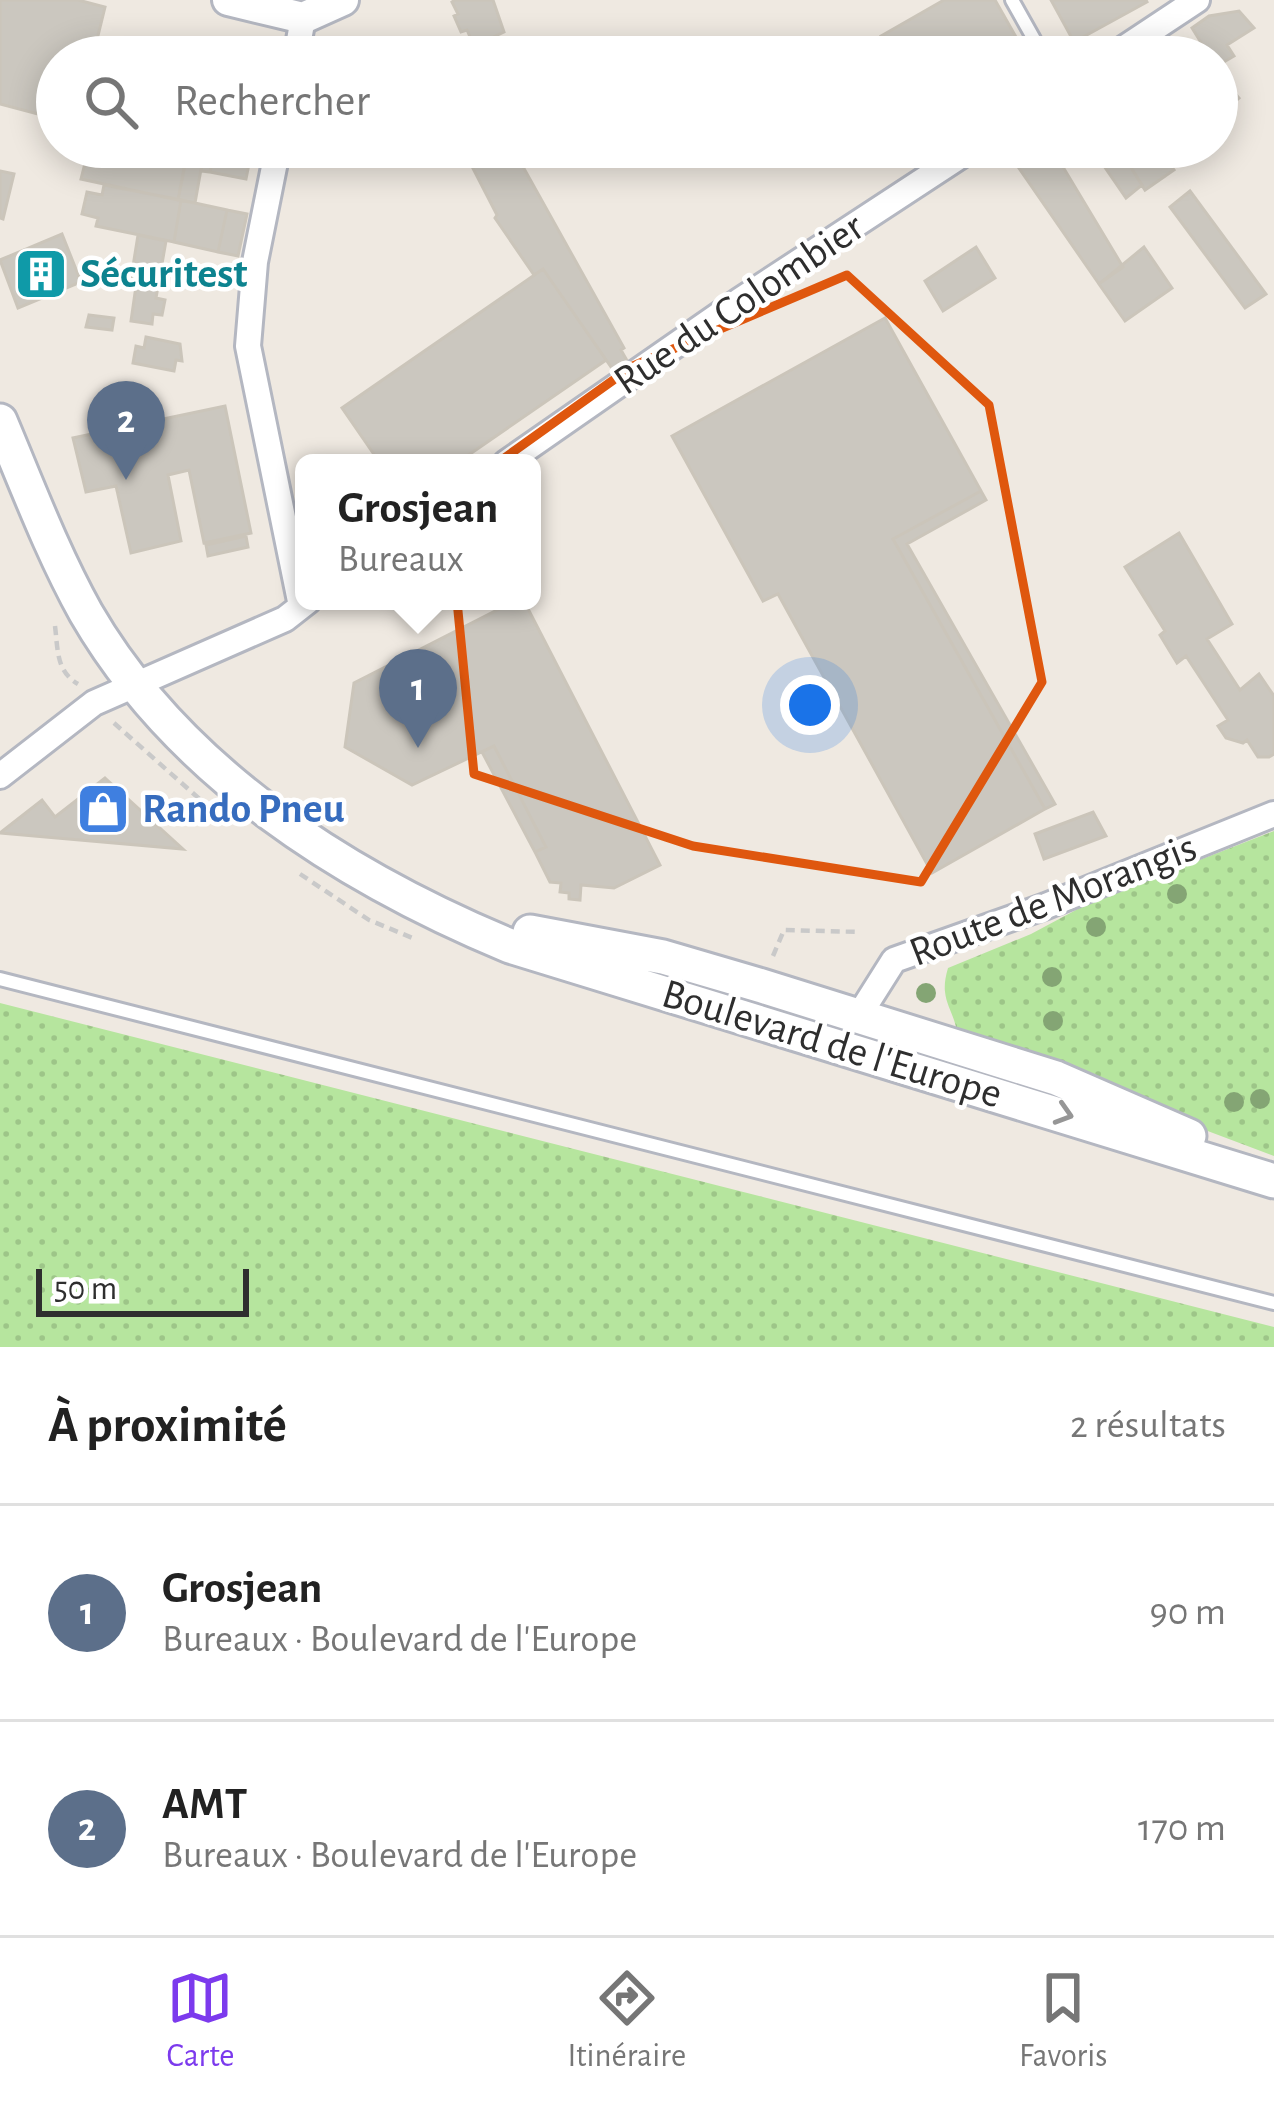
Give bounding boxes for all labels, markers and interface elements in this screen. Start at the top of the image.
search box [36,36,1238,168]
icon: search [78,69,144,135]
text: Rechercher [174,79,370,124]
street label: Rue du Colombier [607,205,872,403]
building icon: Sécuritest [13,246,69,302]
place label: Sécuritest [80,253,248,295]
pin: 2 [87,381,165,480]
popup [295,454,541,610]
text: Grosjean [338,486,498,531]
text: Bureaux [338,540,464,579]
pin: 1 [379,649,457,748]
your location [780,675,840,735]
shop icon: Rando Pneu [75,781,131,837]
place label: Rando Pneu [142,788,345,830]
street label: Route de Morangis [904,826,1202,974]
street label: Boulevard de l'Europe [657,972,1007,1116]
one-way arrow [1053,1100,1074,1125]
scale bar [36,1263,249,1316]
text: 50 m [54,1273,117,1306]
text: À proximité [48,1400,287,1451]
text: 2 résultats [1070,1406,1226,1445]
text: Grosjean [162,1566,322,1611]
text: 1 [80,1593,94,1632]
text: 90 m [1149,1593,1226,1632]
text: Bureaux · Boulevard de l'Europe [162,1620,637,1659]
text: AMT [162,1782,248,1827]
text: 2 [78,1809,96,1848]
text: 170 m [1138,1809,1226,1848]
text: Bureaux · Boulevard de l'Europe [162,1836,637,1875]
tab: Carte [166,1965,234,2077]
tab: Itinéraire [567,1965,686,2077]
tab: Favoris [1019,1965,1107,2077]

